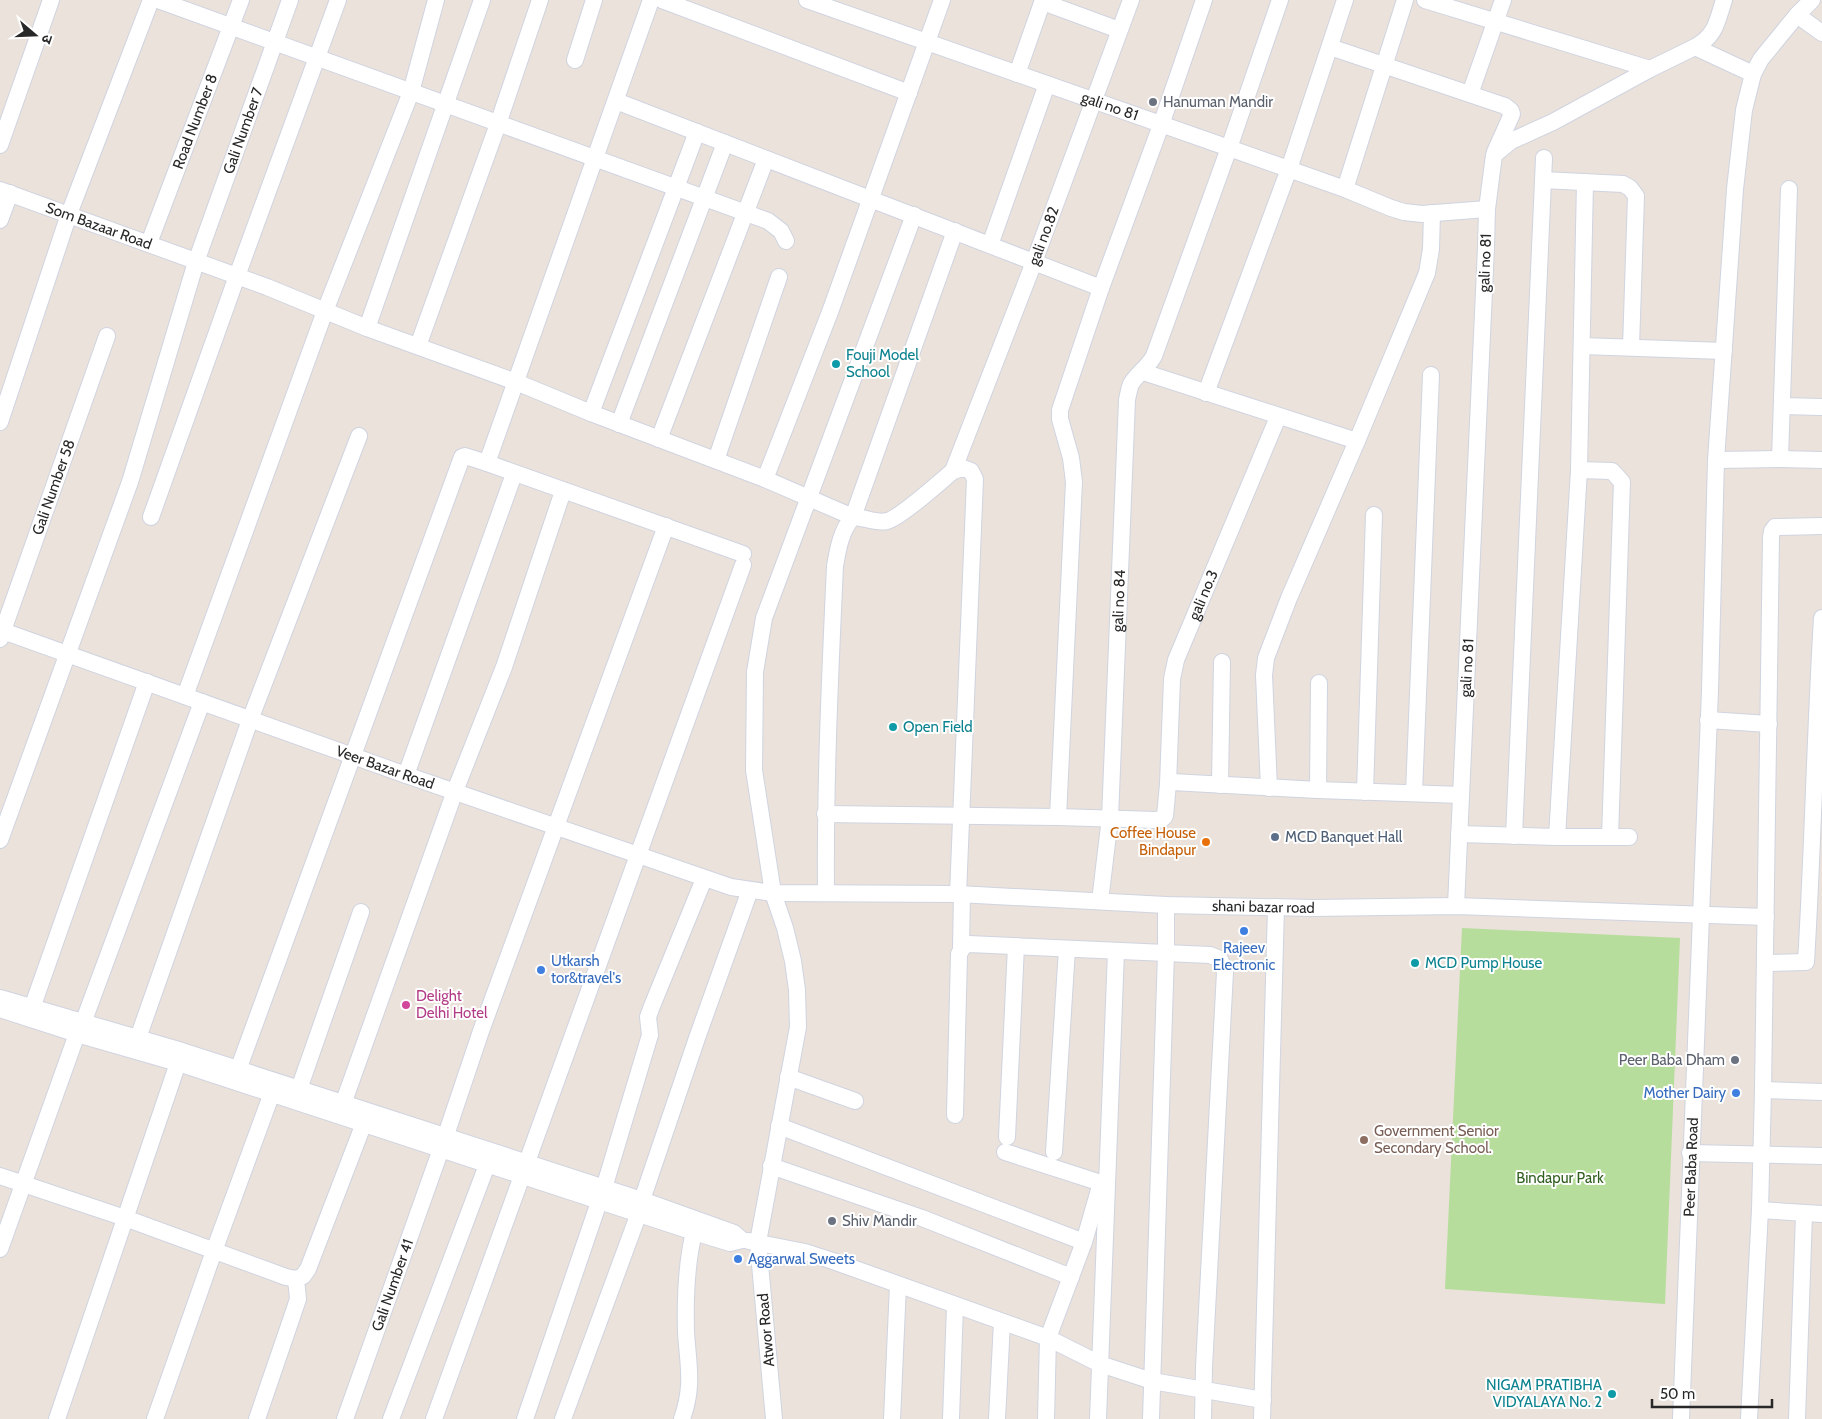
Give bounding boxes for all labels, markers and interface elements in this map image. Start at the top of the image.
north arrow [10,10,60,60]
text: उ [37,32,57,47]
street label: Road Number 8 [169,71,221,172]
street label: Gali Number 7 [219,85,267,176]
street label: gali no 81 [1079,88,1141,124]
place label: Hanuman Mandir [1163,93,1273,111]
marker: Hanuman Mandir [1147,96,1159,108]
street label: Som Bazaar Road [43,198,154,253]
street label: gali no.82 [1025,204,1063,268]
street label: gali no 81 [1475,233,1495,293]
place label: Fouji Model School [846,346,919,381]
marker: Fouji Model School [830,358,842,370]
street label: Gali Number 58 [28,437,79,537]
street label: gali no.3 [1185,567,1222,623]
street label: gali no 84 [1109,569,1129,632]
street label: gali no 81 [1456,638,1478,698]
place label: Open Field [903,718,973,736]
marker: Open Field [887,721,899,733]
street label: Veer Bazar Road [334,742,437,793]
place label: Coffee House Bindapur [1110,824,1196,859]
place label: MCD Banquet Hall [1285,828,1403,846]
marker: MCD Banquet Hall [1269,831,1281,843]
marker: Coffee House Bindapur [1200,836,1212,848]
street label: shani bazar road [1212,897,1315,917]
marker: Rajeev Electronic [1238,925,1250,937]
place label: Rajeev Electronic [1213,939,1275,974]
place label: Utkarsh tor&travel's [551,952,621,987]
place label: MCD Pump House [1425,954,1543,972]
marker: MCD Pump House [1409,957,1421,969]
marker: Utkarsh tor&travel's [535,964,547,976]
place label: Delight Delhi Hotel [416,987,488,1022]
marker: Delight Delhi Hotel [400,999,412,1011]
place label: Peer Baba Dham [1619,1051,1725,1069]
marker: Peer Baba Dham [1729,1054,1741,1066]
place label: Mother Dairy [1643,1084,1726,1102]
marker: Mother Dairy [1730,1087,1742,1099]
street label: Peer Baba Road [1680,1117,1702,1217]
place label: Government Senior Secondary School. [1374,1122,1499,1157]
marker: Government Senior Secondary School. [1358,1134,1370,1146]
park label: Bindapur Park [1516,1169,1604,1187]
place label: Shiv Mandir [842,1212,917,1230]
marker: Shiv Mandir [826,1215,838,1227]
street label: Gali Number 41 [368,1237,417,1334]
place label: Aggarwal Sweets [748,1250,855,1268]
marker: Aggarwal Sweets [732,1253,744,1265]
street label: Atwor Road [754,1293,778,1367]
place label: NIGAM PRATIBHA VIDYALAYA No. 2 [1486,1376,1603,1411]
scale bar [1652,1376,1772,1408]
text: 50 m [1660,1385,1695,1403]
marker: NIGAM PRATIBHA VIDYALAYA No. 2 [1606,1388,1618,1400]

